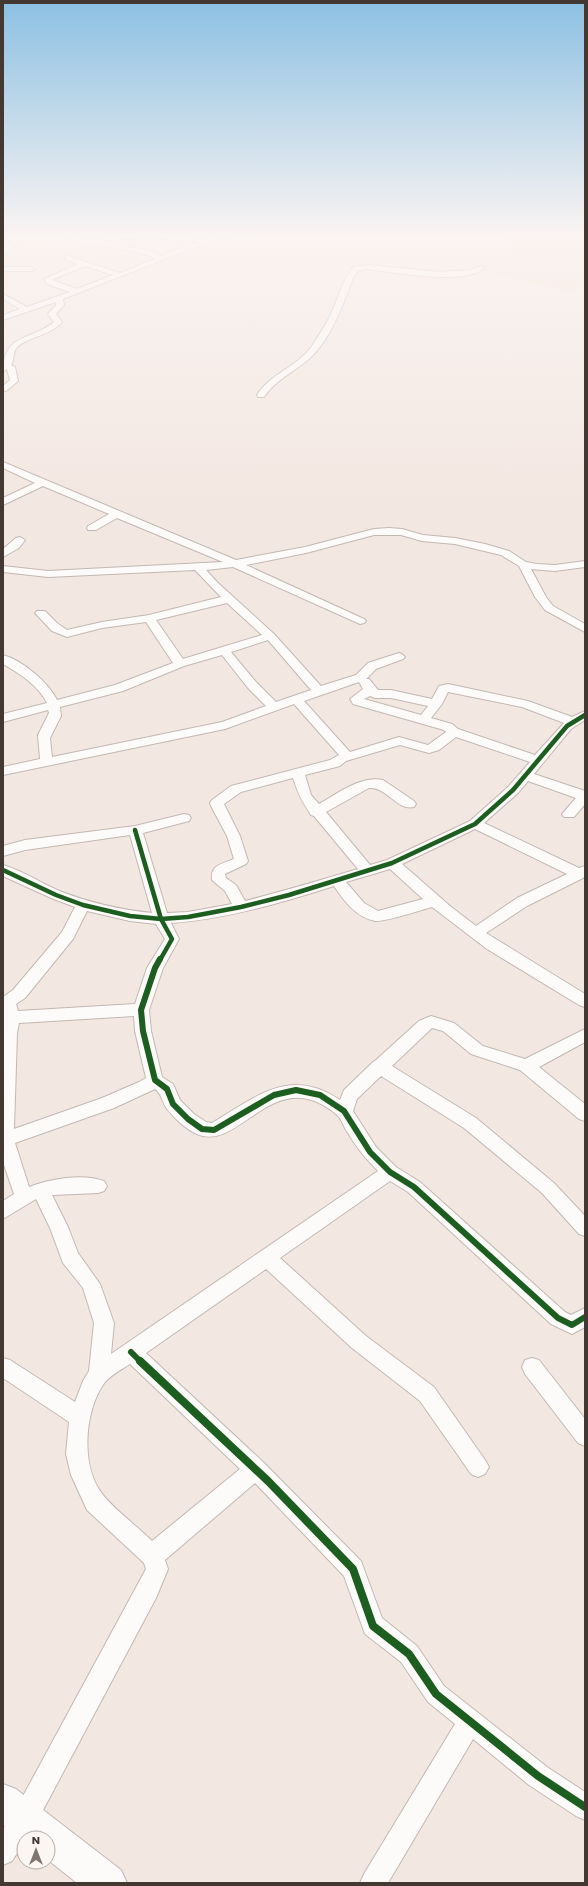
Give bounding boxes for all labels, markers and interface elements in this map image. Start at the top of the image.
north arrow [16,1830,56,1870]
text: N [32,1832,40,1848]

